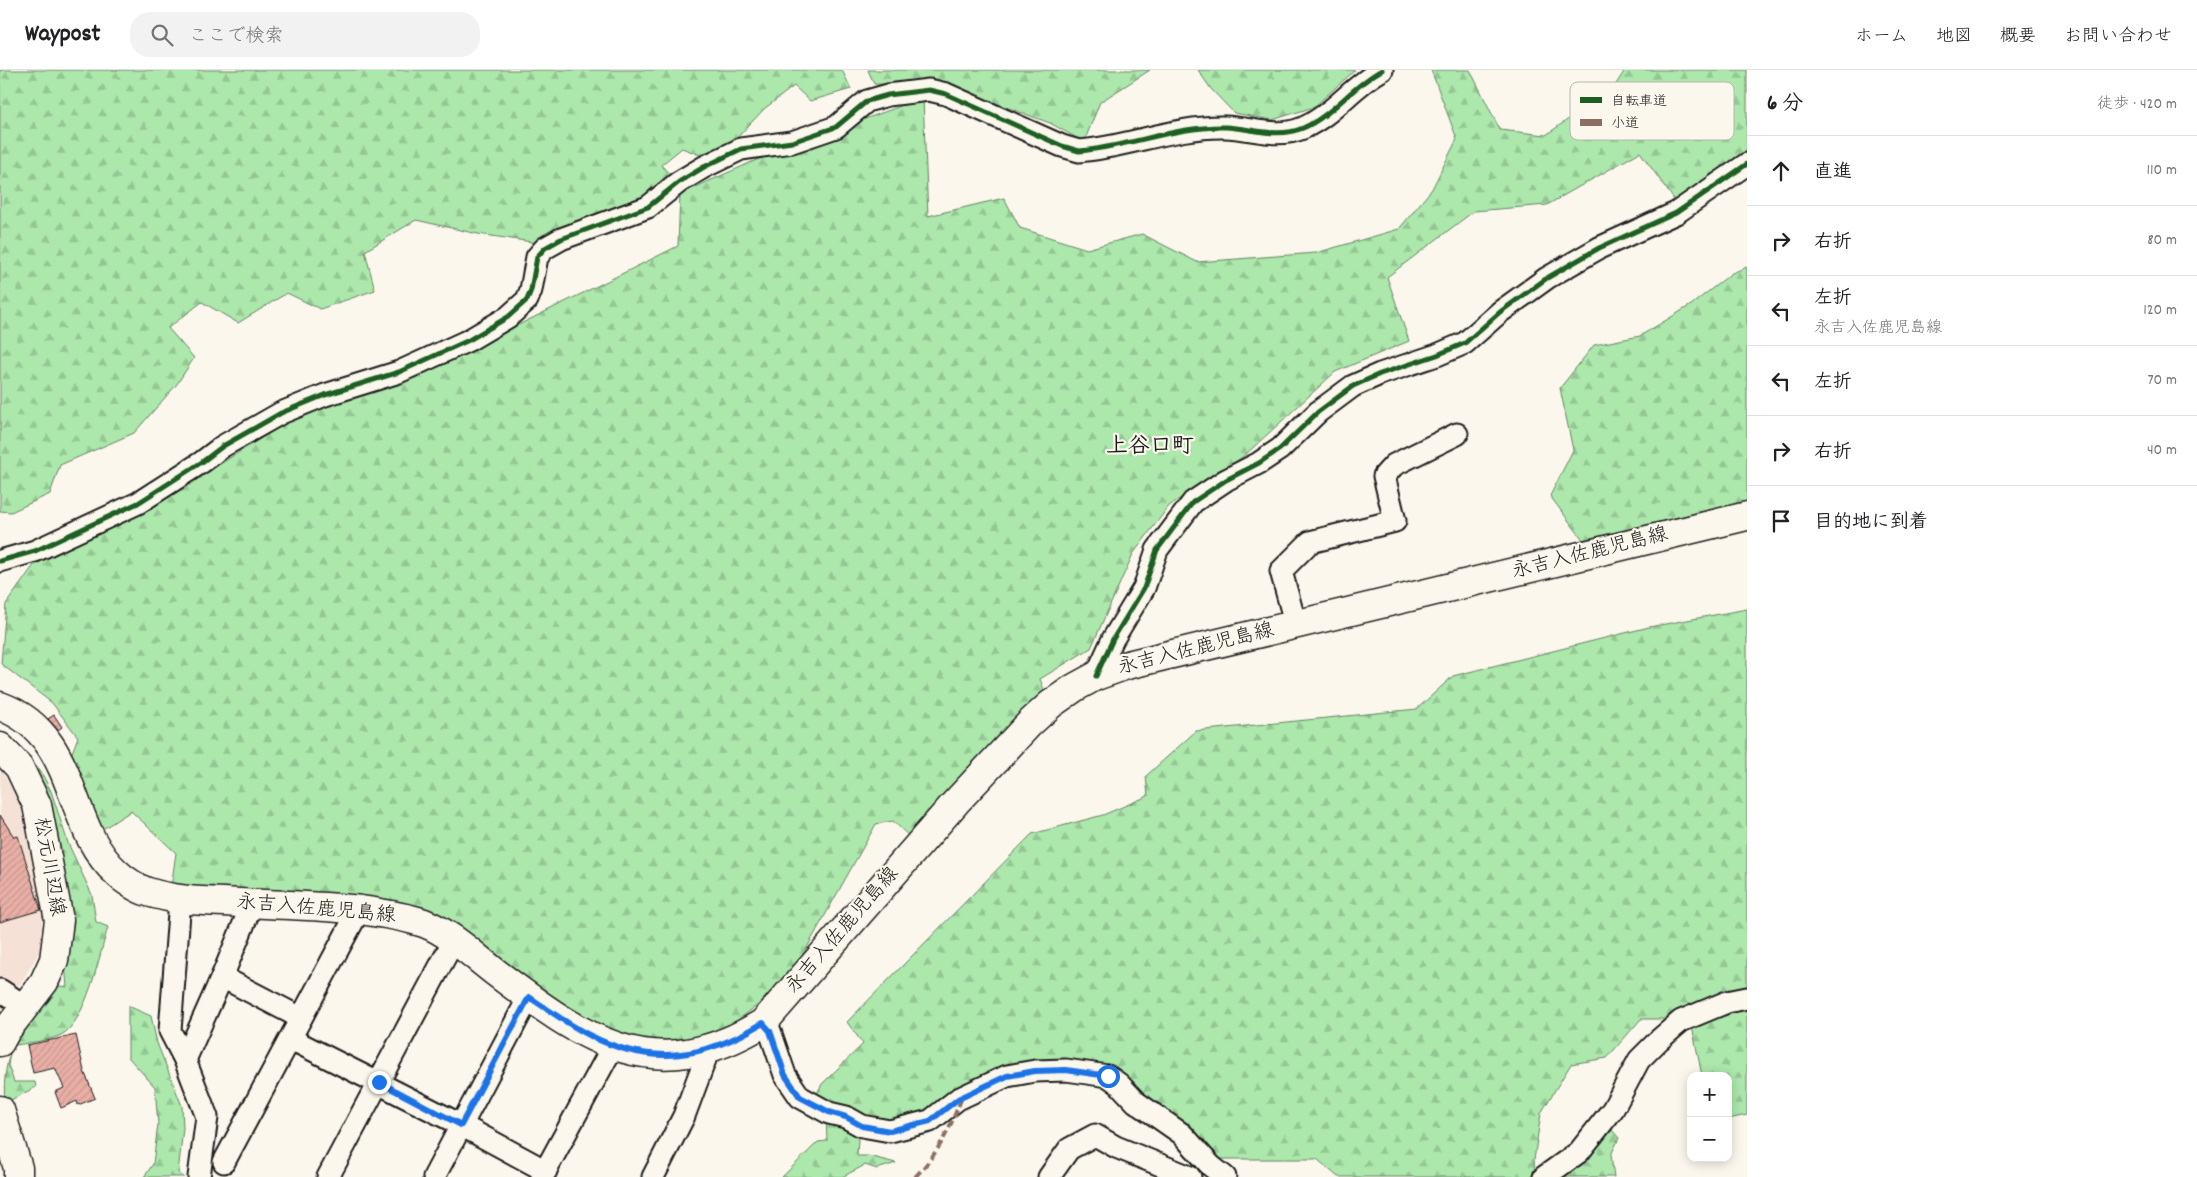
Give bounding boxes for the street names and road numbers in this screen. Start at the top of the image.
street label: 永吉入佐鹿児島線 [1509,521,1671,587]
street label: 永吉入佐鹿児島線 [1115,617,1277,683]
street label: 松元川辺線 [26,815,70,919]
street label: 永吉入佐鹿児島線 [780,861,906,1001]
street label: 永吉入佐鹿児島線 [235,889,397,931]

